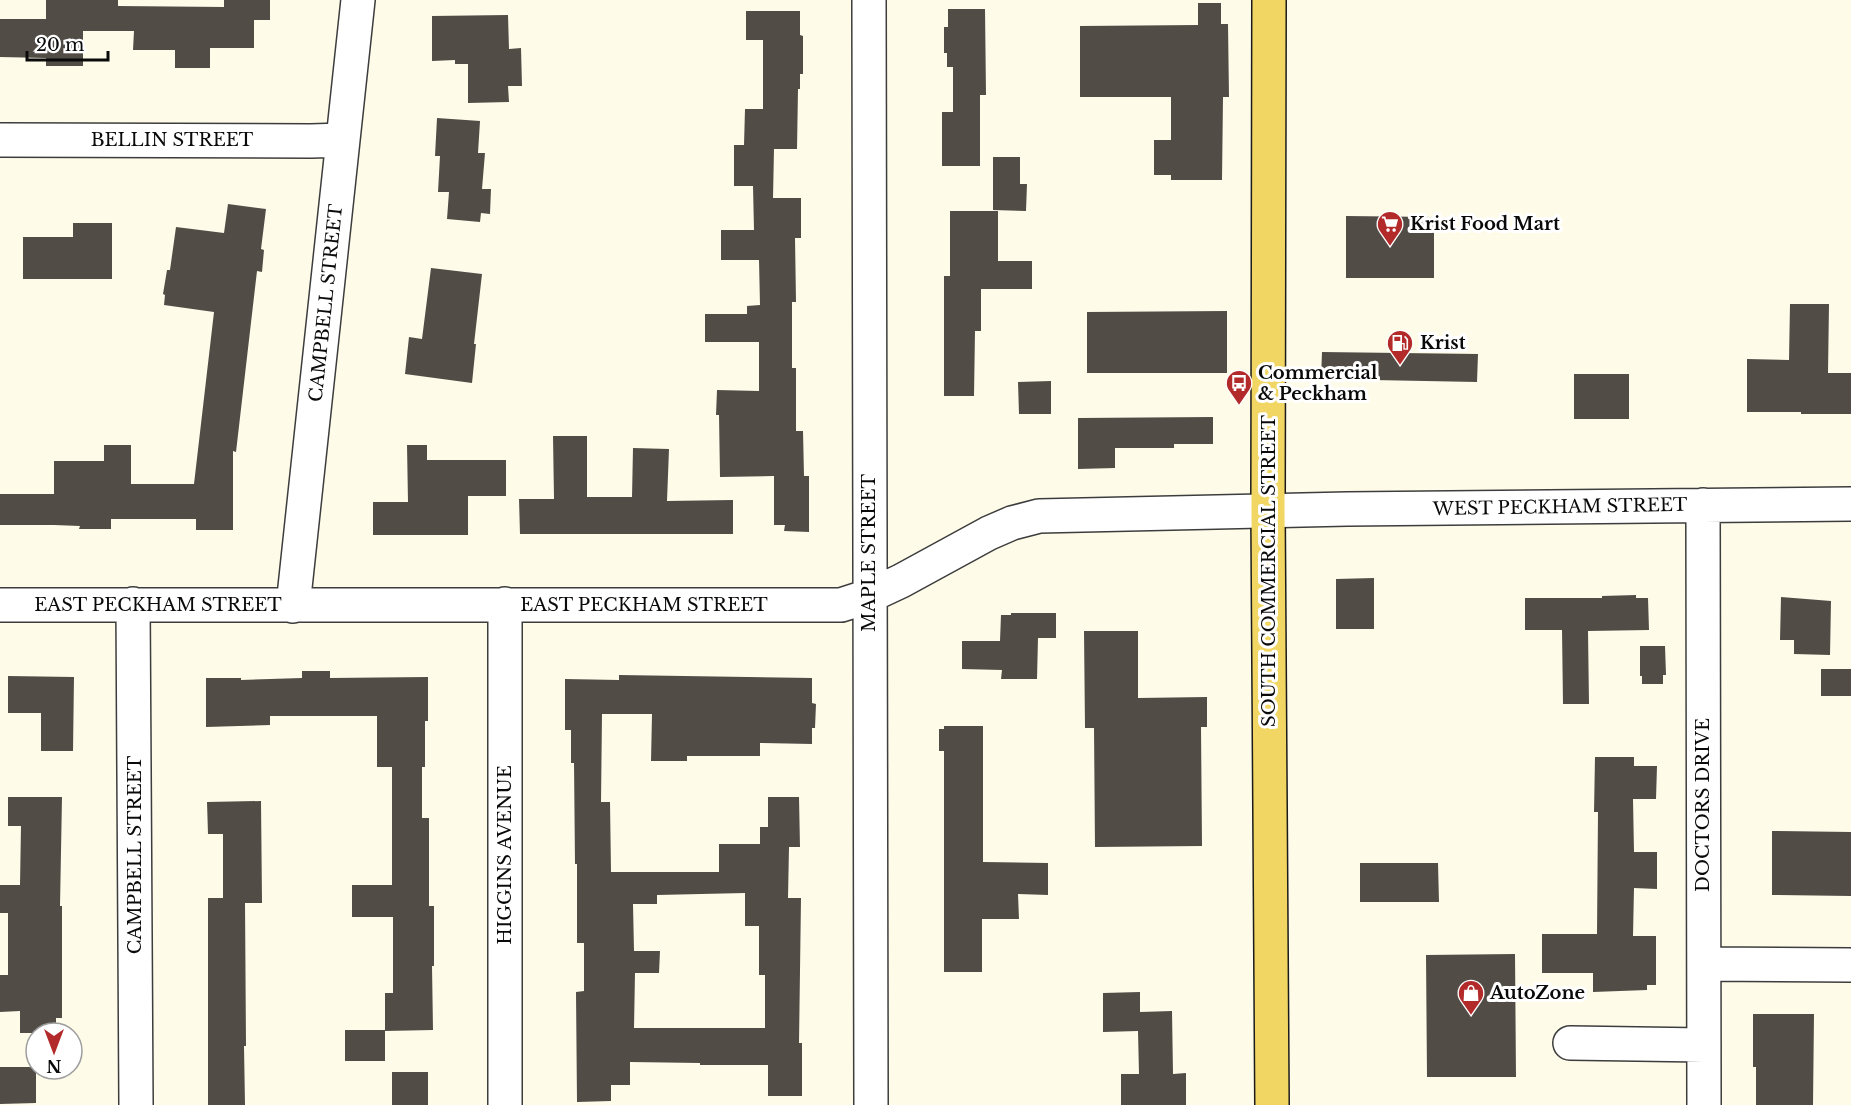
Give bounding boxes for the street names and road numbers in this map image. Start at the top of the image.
street label: BELLIN STREET [91,129,254,151]
street label: CAMPBELL STREET [305,203,347,403]
street label: SOUTH COMMERCIAL STREET [1258,415,1280,727]
street label: MAPLE STREET [858,474,880,632]
street label: WEST PECKHAM STREET [1431,494,1688,520]
street label: EAST PECKHAM STREET [34,594,282,616]
street label: EAST PECKHAM STREET [520,594,768,616]
street label: DOCTORS DRIVE [1692,718,1714,892]
street label: CAMPBELL STREET [124,755,146,954]
street label: HIGGINS AVENUE [494,765,516,945]

